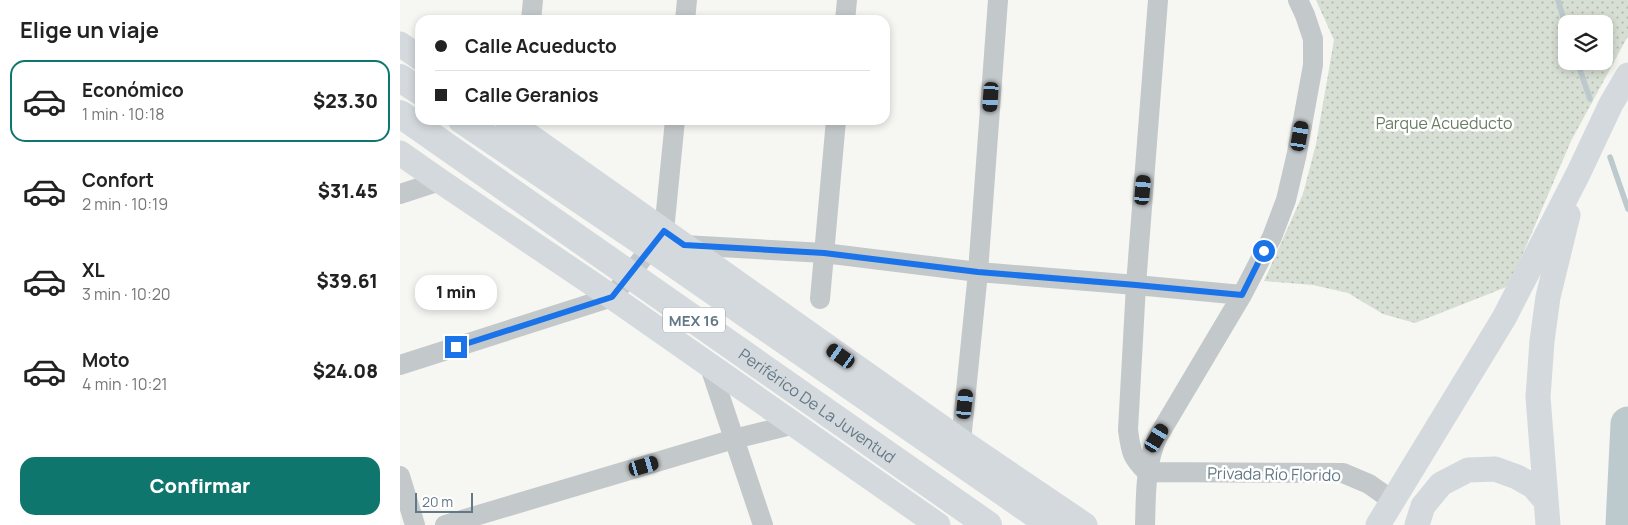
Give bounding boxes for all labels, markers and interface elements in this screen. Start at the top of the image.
text: Elige un viaje [20,15,159,45]
map controls [1558,15,1613,70]
button: layers [1558,15,1613,70]
text: Calle Acueducto [465,33,617,59]
text: Económico [82,77,184,103]
icon: car [22,79,67,124]
text: Calle Geranios [465,82,599,108]
car [982,82,999,112]
text: $23.30 [313,88,378,114]
text: 1 min · 10:18 [82,103,165,125]
park label: Parque Acueducto [1376,112,1512,134]
car [1290,120,1309,152]
text: Confort [82,167,154,193]
icon: car [22,169,67,214]
car [1134,174,1151,206]
text: $31.45 [318,178,378,204]
text: 2 min · 10:19 [82,193,168,215]
route start [1253,240,1275,262]
text: XL [82,257,105,283]
icon: car [22,259,67,304]
text: $39.61 [317,268,378,294]
callout: 1 min [415,274,497,310]
text: 1 min [436,281,476,303]
text: 3 min · 10:20 [82,283,171,305]
road number: MEX 16 [663,308,725,332]
route end [445,336,467,358]
car [824,341,857,371]
street label: Periférico De La Juventud [734,343,900,468]
text: Moto [82,347,129,373]
icon: car [22,349,67,394]
text: $24.08 [313,358,378,384]
text: 4 min · 10:21 [82,373,168,395]
car [955,388,974,420]
car [1142,421,1171,455]
car [627,455,660,477]
button: Confirmar [20,457,380,515]
street label: Privada Río Florido [1207,462,1341,486]
scale bar [415,490,472,513]
text: 20 m [422,492,453,511]

